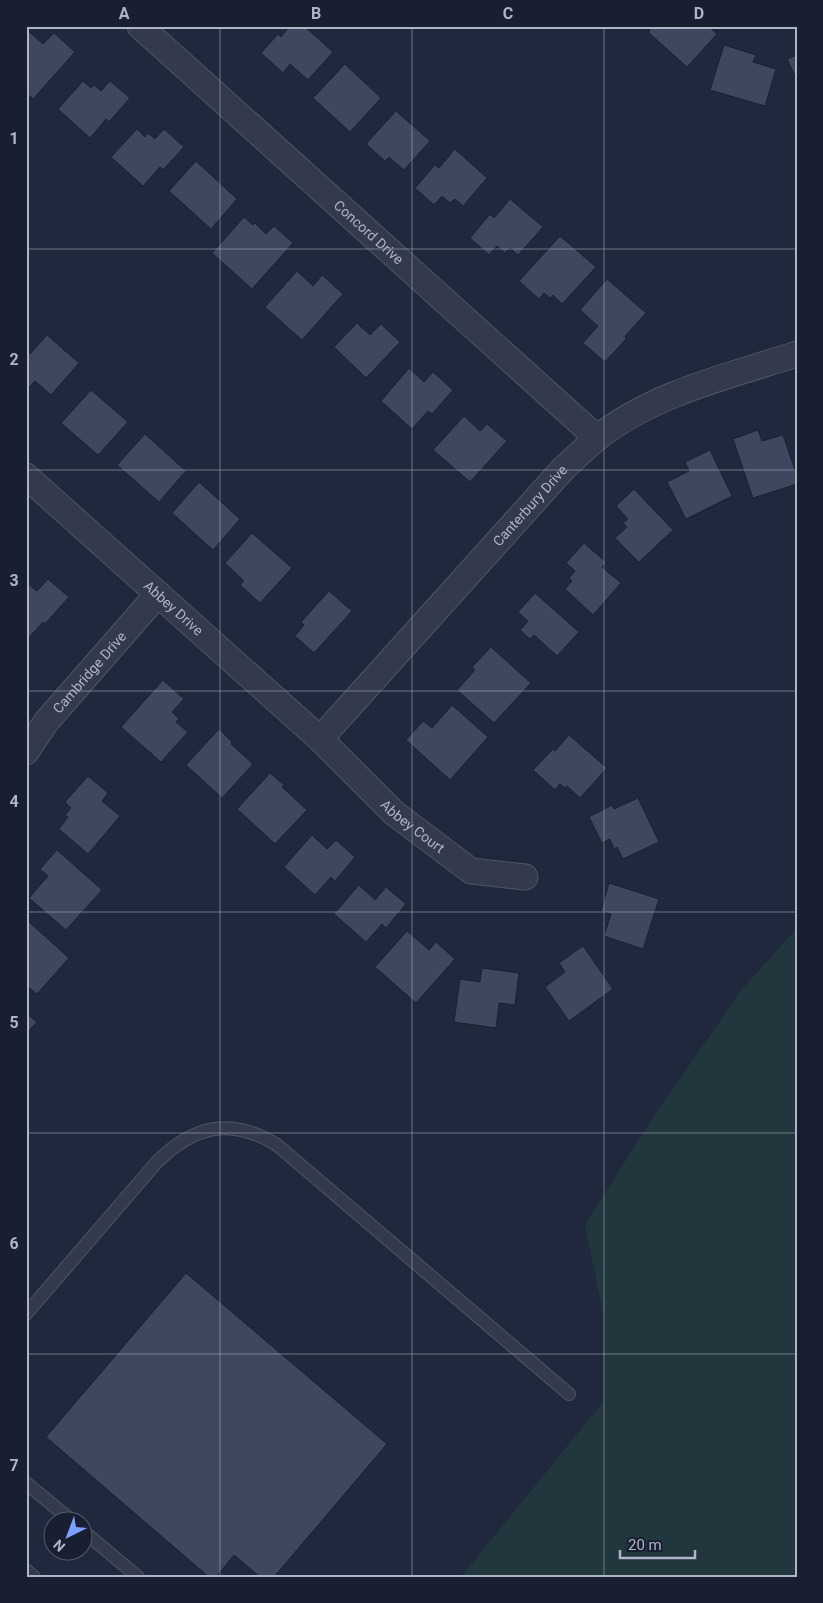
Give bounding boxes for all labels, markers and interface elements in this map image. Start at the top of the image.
text: A [119,4,130,23]
text: B [311,4,321,23]
text: C [503,4,513,23]
text: D [694,4,704,23]
text: 1 [9,129,19,148]
street label: Concord Drive [331,197,407,268]
text: 2 [9,350,19,369]
street label: Canterbury Drive [490,462,571,549]
text: 3 [9,571,19,590]
street label: Abbey Drive [141,577,206,639]
street label: Cambridge Drive [49,628,129,716]
text: 4 [9,792,19,811]
street label: Abbey Court [377,796,448,857]
text: 5 [9,1013,19,1032]
text: 6 [9,1234,19,1253]
text: 7 [9,1456,19,1475]
north arrow [42,1510,92,1560]
scale bar [620,1528,696,1560]
text: N [50,1536,68,1555]
text: 20 m [628,1536,662,1554]

